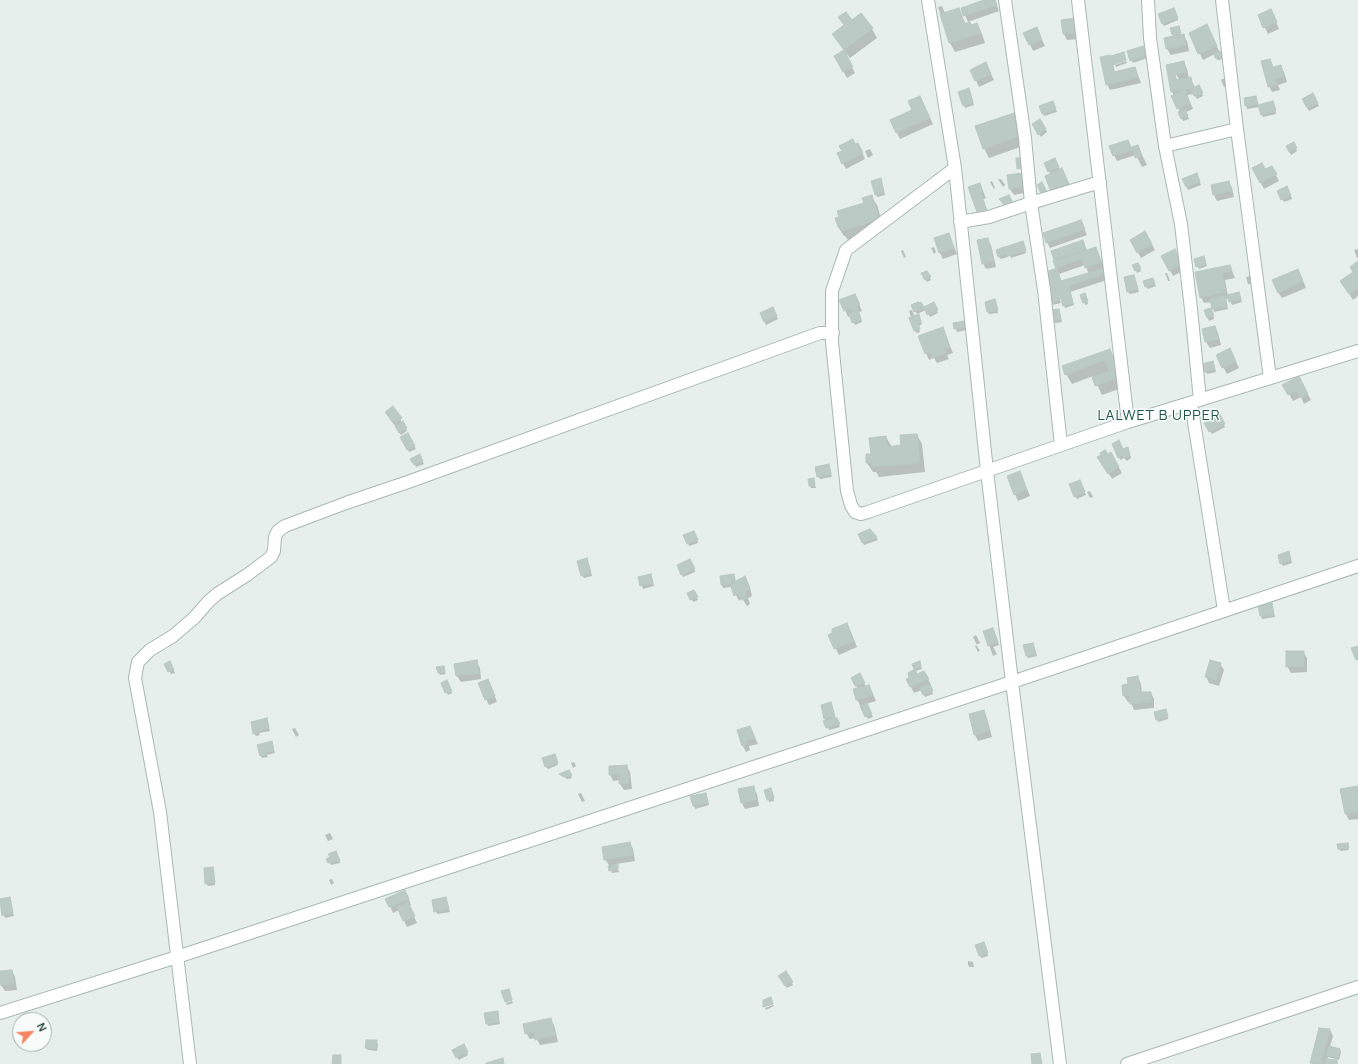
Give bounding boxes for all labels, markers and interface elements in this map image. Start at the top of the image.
district label: LALWET B UPPER [1097,408,1221,424]
north arrow [12,1012,52,1052]
text: N [34,1020,51,1034]

